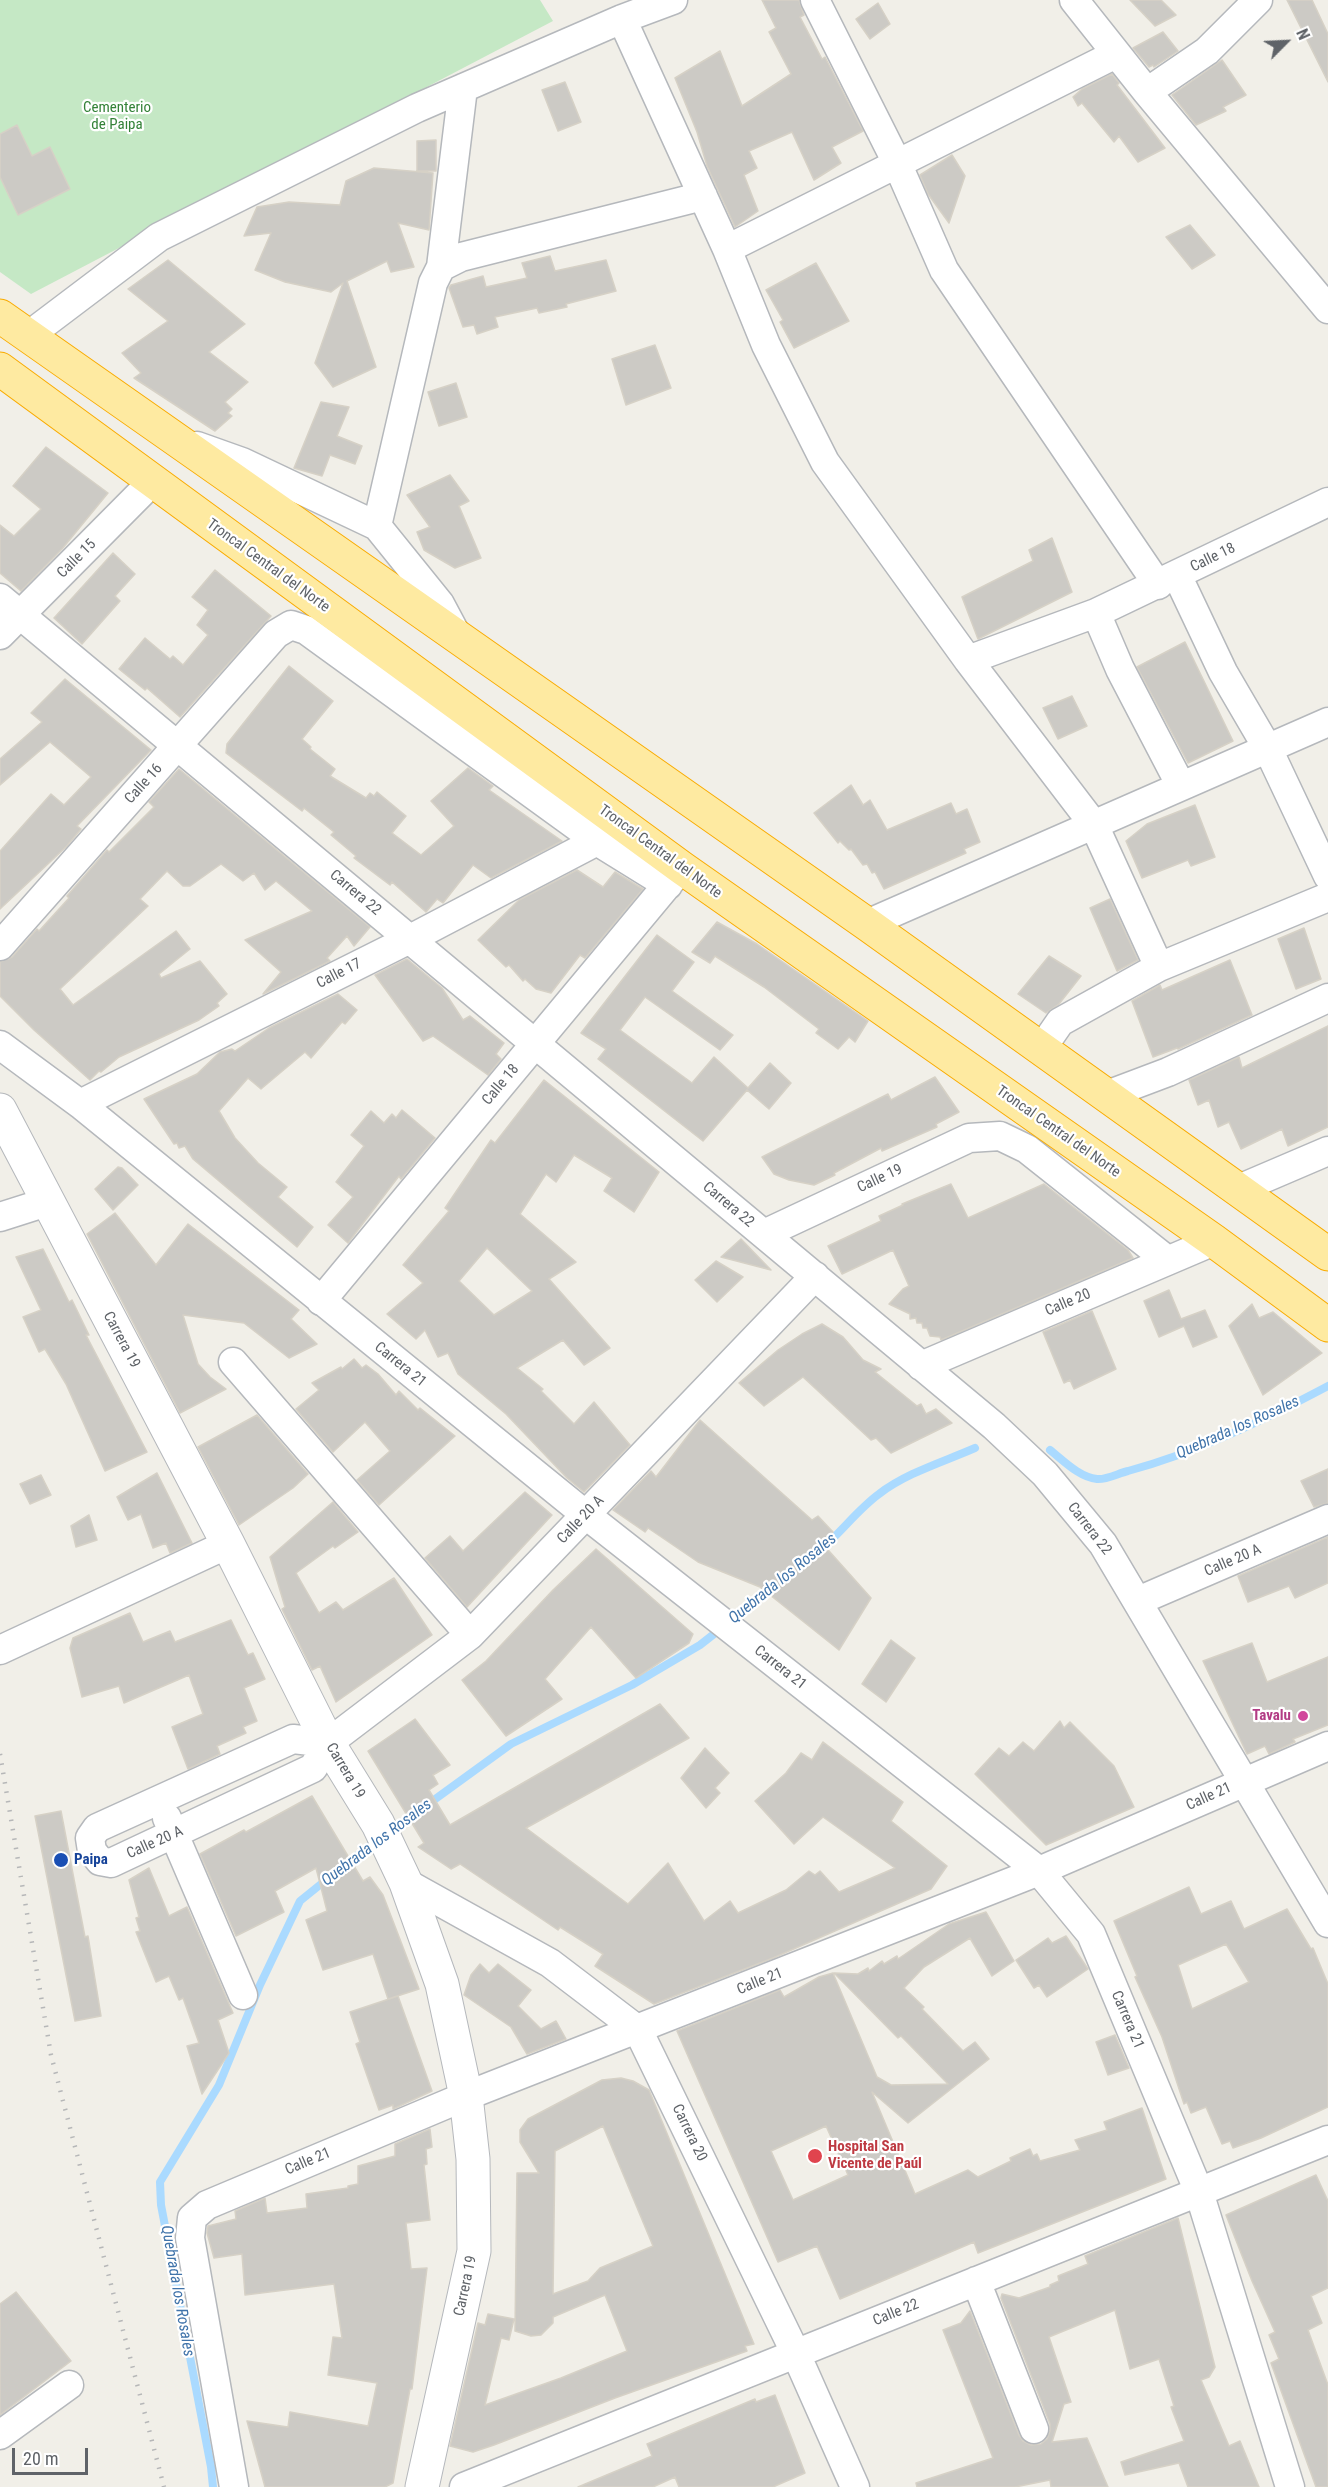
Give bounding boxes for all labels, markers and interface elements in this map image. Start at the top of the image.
north arrow [1256,12,1316,72]
text: N [1292,26,1314,43]
park label: Cementerio de Paipa [83,99,151,134]
street label: Troncal Central del Norte [203,515,333,617]
street label: Calle 15 [54,536,100,582]
street label: Calle 18 [1188,539,1238,577]
street label: Calle 16 [121,760,167,808]
street label: Troncal Central del Norte [595,801,725,903]
street label: Carrera 22 [326,866,384,920]
street label: Calle 17 [314,955,364,993]
street label: Calle 18 [479,1061,523,1109]
street label: Troncal Central del Norte [992,1082,1124,1182]
street label: Calle 19 [855,1161,905,1197]
street label: Carrera 22 [699,1178,757,1232]
street label: Calle 20 [1042,1285,1094,1321]
street label: Carrera 19 [99,1309,143,1371]
street label: Carrera 21 [370,1339,430,1391]
water label: Quebrada los Rosales [1173,1392,1303,1464]
street label: Calle 20 A [554,1492,608,1548]
street label: Carrera 22 [1063,1499,1115,1559]
water label: Quebrada los Rosales [725,1530,841,1628]
street label: Calle 20 A [1202,1541,1264,1581]
street label: Carrera 21 [750,1642,810,1694]
place label: Tavalu [1252,1707,1291,1725]
marker: Tavalu [1296,1709,1310,1723]
street label: Carrera 19 [321,1740,369,1802]
street label: Calle 21 [1183,1779,1235,1815]
water label: Quebrada los Rosales [318,1795,436,1891]
street label: Calle 20 A [124,1823,186,1863]
marker: Paipa [52,1851,70,1869]
place label: Paipa [74,1851,108,1869]
street label: Calle 21 [734,1965,786,1999]
street label: Carrera 21 [1107,1988,1147,2052]
street label: Carrera 20 [667,2101,711,2165]
place label: Hospital San Vicente de Paúl [828,2138,922,2173]
street label: Calle 21 [282,2144,334,2180]
marker: Hospital San Vicente de Paúl [806,2147,824,2165]
water label: Quebrada los Rosales [156,2224,198,2358]
street label: Carrera 19 [451,2254,481,2318]
street label: Calle 22 [870,2296,922,2330]
scale bar [15,2436,92,2474]
text: 20 m [23,2448,58,2469]

